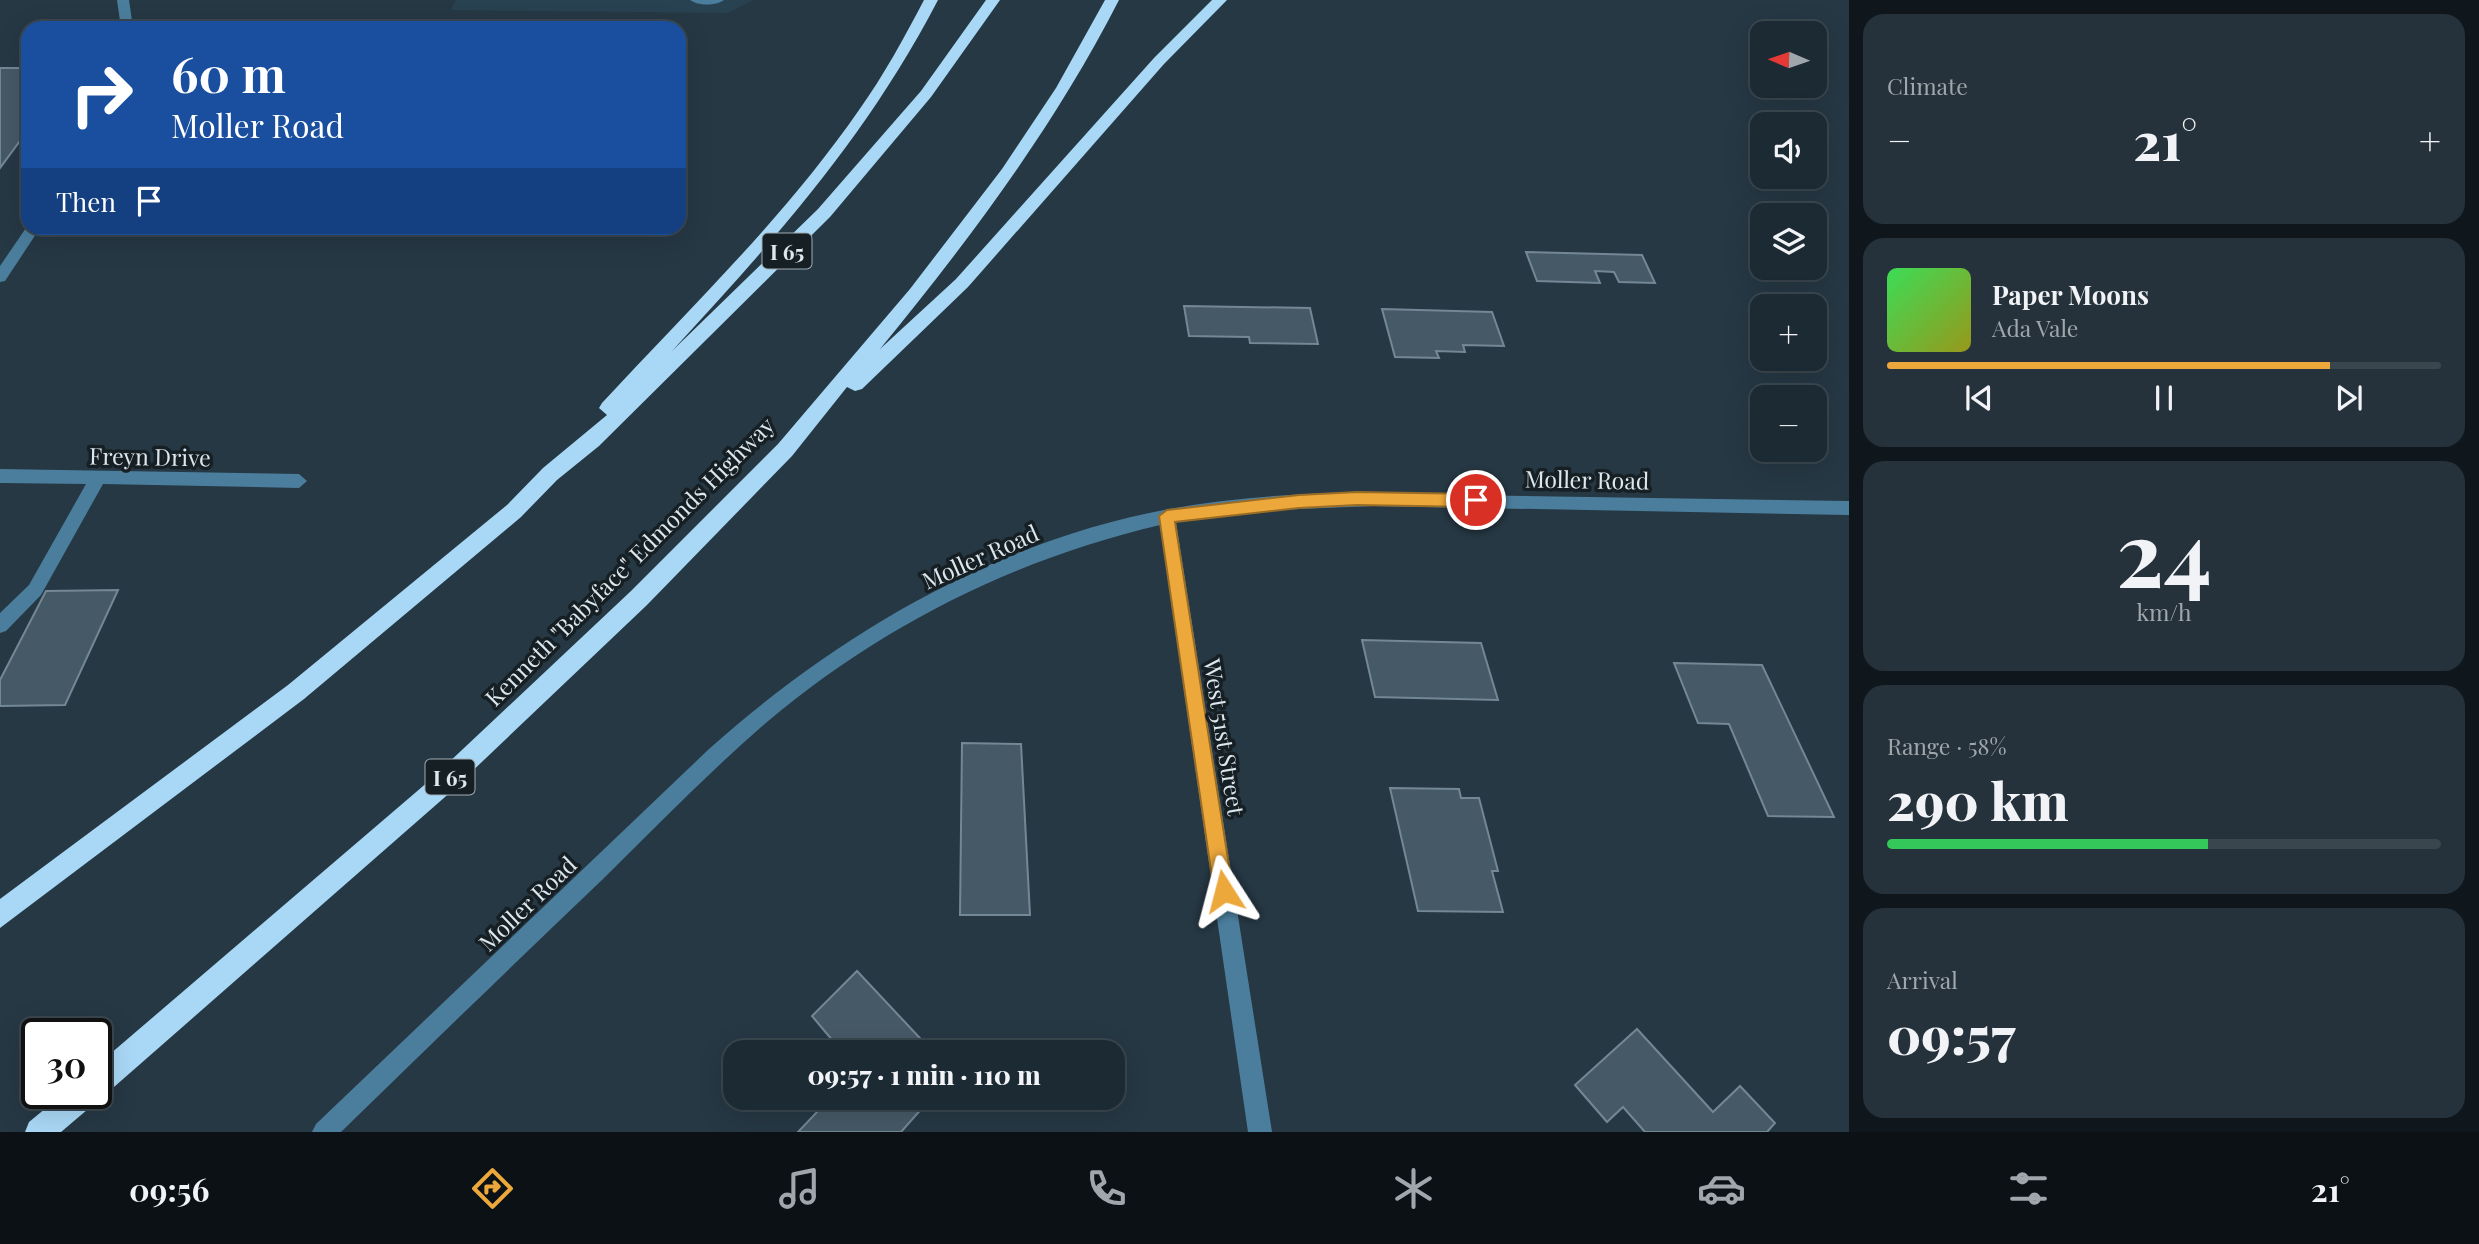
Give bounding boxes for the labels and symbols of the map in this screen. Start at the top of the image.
north arrow [1750,21,1827,98]
road number: I 65 [762,233,812,268]
street label: Kenneth "Babyface" Edmonds Highway [478,409,781,712]
street label: Freyn Drive [89,439,211,473]
street label: Moller Road [1525,462,1649,496]
pin [1446,470,1506,530]
street label: Moller Road [917,517,1043,595]
street label: West 51st Street [1197,655,1253,818]
road number: I 65 [426,760,475,794]
street label: Moller Road [471,849,583,957]
position arrow [1187,854,1261,928]
speed limit sign: 30 [21,1018,112,1109]

